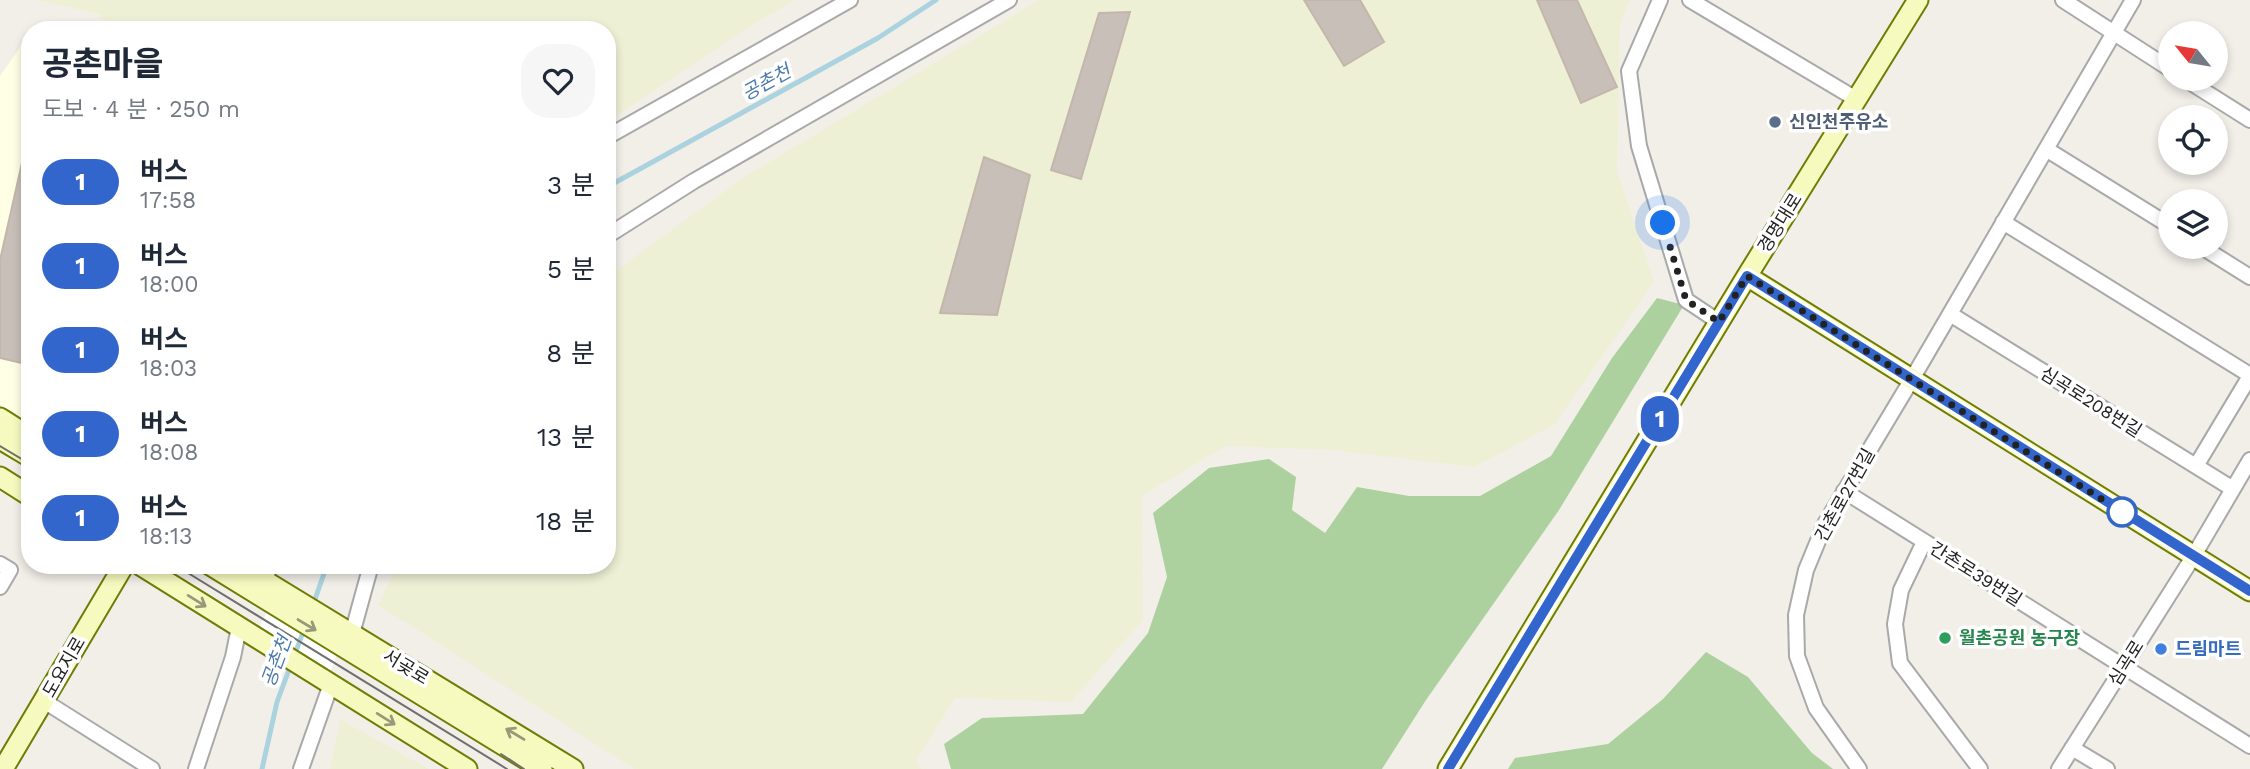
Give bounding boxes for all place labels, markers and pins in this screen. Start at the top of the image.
place label: 신인천주유소 [1789,111,1888,132]
marker: 신인천주유소 [1767,114,1783,130]
unlabelled marker [2107,497,2137,527]
place label: 월촌공원 농구장 [1959,627,2081,648]
marker: 월촌공원 농구장 [1937,630,1953,646]
place label: 드림마트 [2175,638,2241,659]
marker: 드림마트 [2153,641,2169,657]

